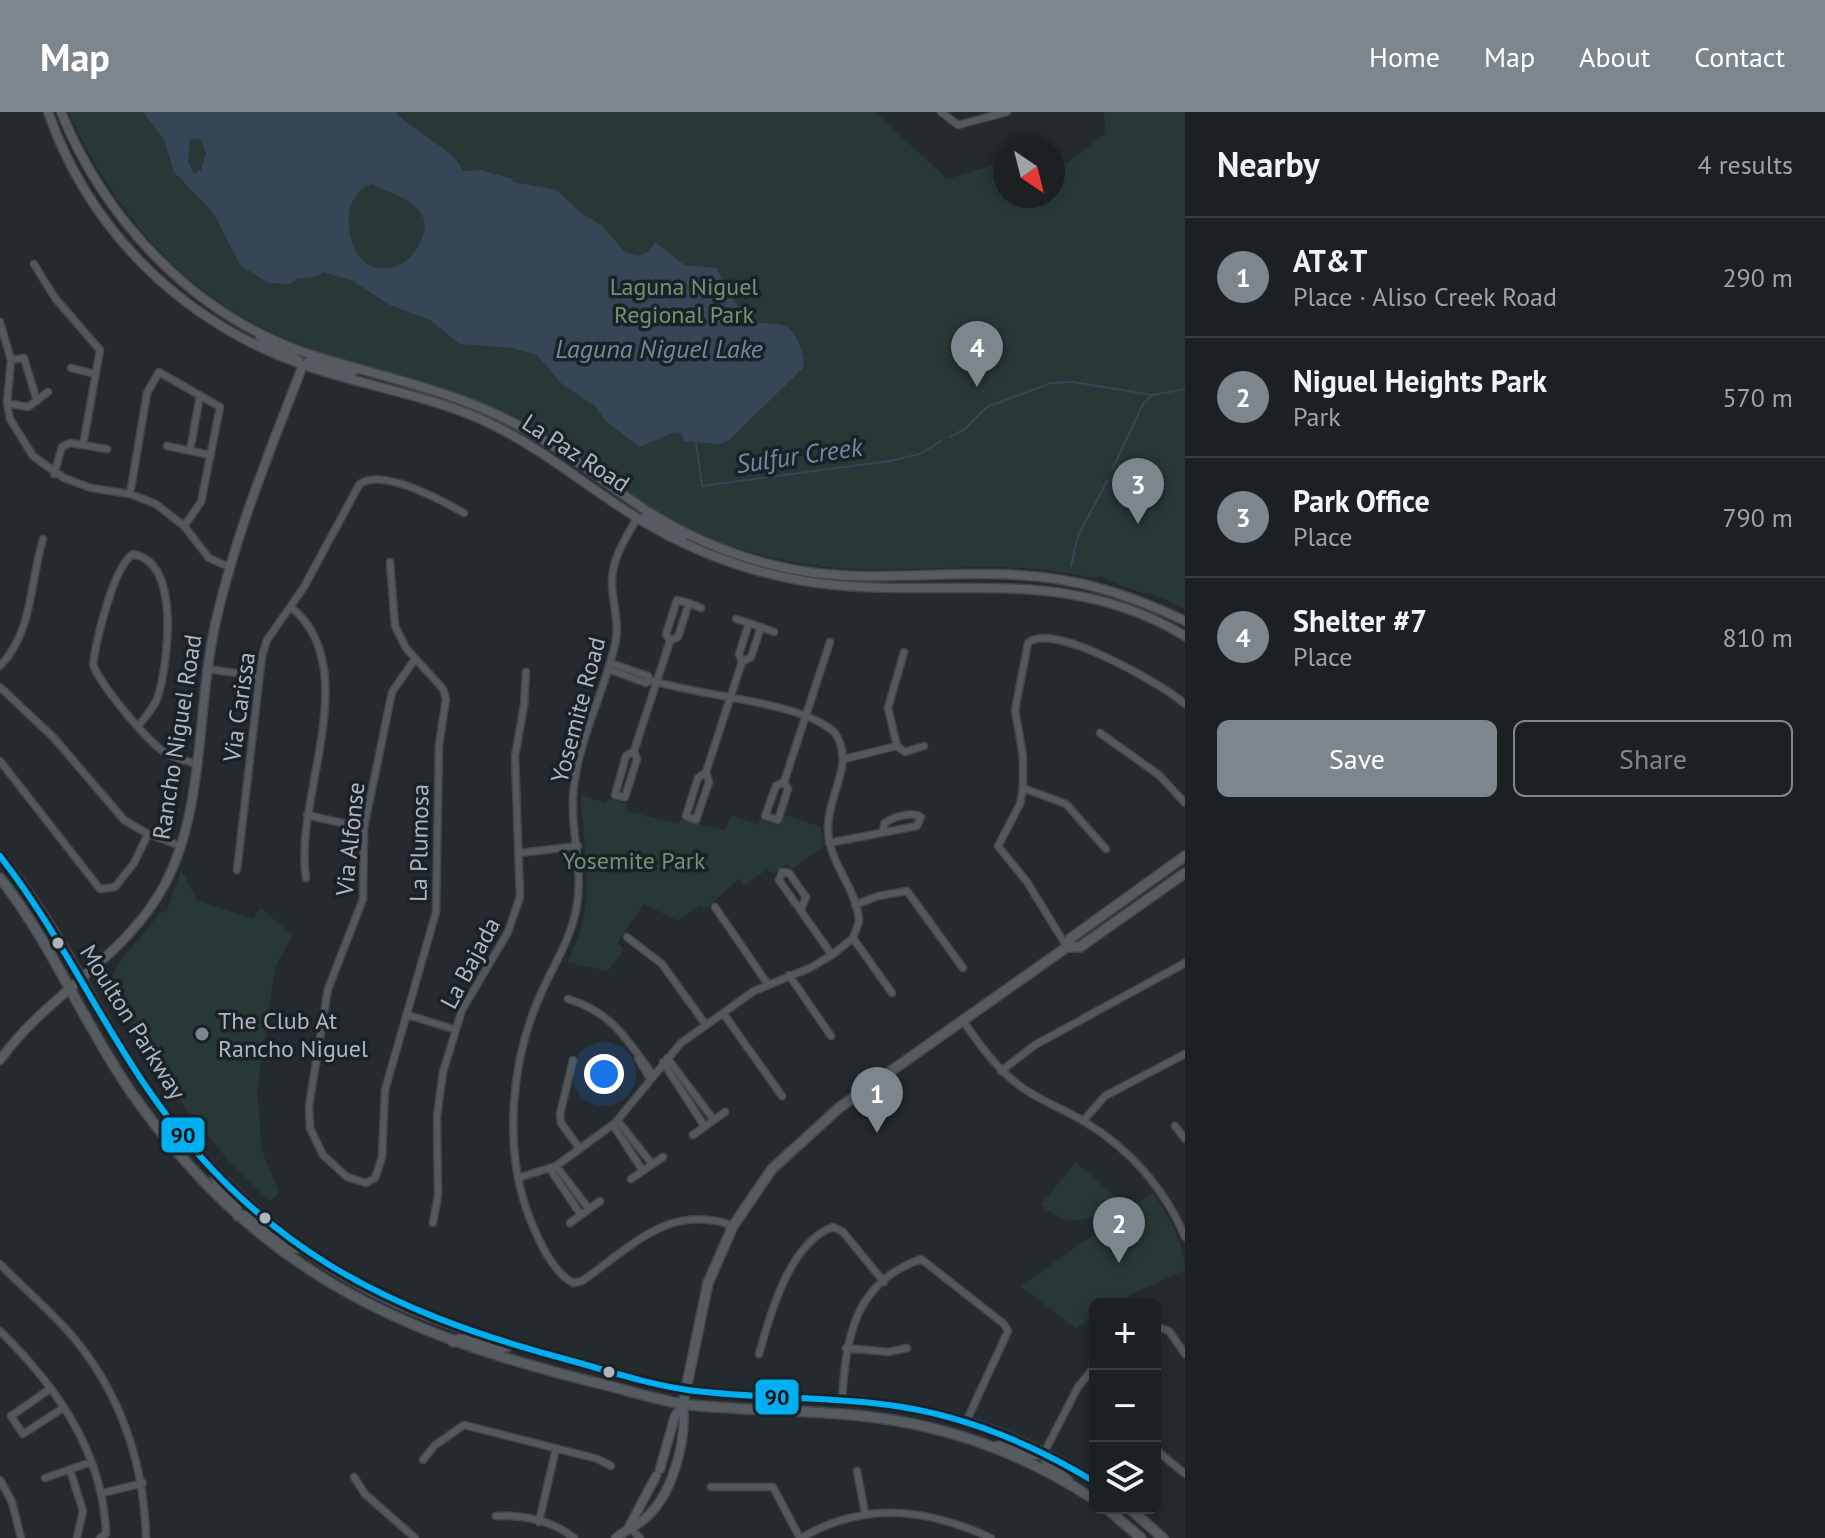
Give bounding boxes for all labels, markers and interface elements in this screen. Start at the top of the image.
text: Map [40,32,110,81]
text: Home [1369,38,1440,75]
text: Map [1484,38,1535,75]
text: About [1579,38,1650,75]
text: Contact [1694,38,1785,75]
north arrow [993,136,1065,208]
text: Nearby [1217,142,1319,186]
text: 4 results [1698,148,1793,181]
text: AT&T [1293,241,1367,280]
text: 1 [1236,261,1250,294]
text: 290 m [1722,261,1793,294]
park label: Laguna Niguel Regional Park [610,271,758,330]
text: Place · Aliso Creek Road [1293,280,1557,313]
pin: 4 [951,321,1003,387]
water label: Laguna Niguel Lake [555,332,763,365]
text: Niguel Heights Park [1293,361,1547,400]
text: 2 [1236,381,1250,414]
text: 570 m [1722,381,1793,414]
text: Park [1293,400,1341,433]
street label: La Paz Road [516,407,636,499]
water label: Sulfur Creek [734,430,865,480]
pin: 3 [1112,458,1164,524]
text: Park Office [1293,481,1430,520]
text: 3 [1236,501,1250,534]
text: 790 m [1722,501,1793,534]
text: Place [1293,520,1352,553]
text: Shelter #7 [1293,601,1427,640]
text: 4 [1236,621,1250,654]
text: 810 m [1722,621,1793,654]
street label: Rancho Niguel Road [145,632,209,842]
street label: Yosemite Road [544,634,612,786]
text: Place [1293,640,1352,673]
street label: Via Carissa [216,650,262,765]
button: Save [1217,720,1497,797]
button: Share [1513,720,1793,797]
street label: Via Alfonse [329,781,371,898]
street label: La Plumosa [402,784,436,902]
park label: Yosemite Park [562,845,706,876]
street label: La Bajada [433,912,507,1014]
unlabelled marker [50,935,66,951]
street label: Moulton Parkway [73,939,193,1105]
place label: The Club At Rancho Niguel [218,1005,368,1064]
marker: The Club At Rancho Niguel [193,1025,211,1043]
your location [584,1054,624,1094]
pin: 1 [851,1067,903,1133]
line badge: 90 [160,1116,206,1154]
text: 90 [171,1121,195,1149]
pin: 2 [1093,1197,1145,1263]
unlabelled marker [257,1210,273,1226]
map controls [1089,1298,1161,1514]
button: + [1089,1298,1161,1370]
unlabelled marker [601,1364,617,1380]
button: − [1089,1370,1161,1442]
line badge: 90 [754,1378,800,1416]
text: 90 [765,1383,789,1411]
button: layers [1089,1442,1161,1514]

